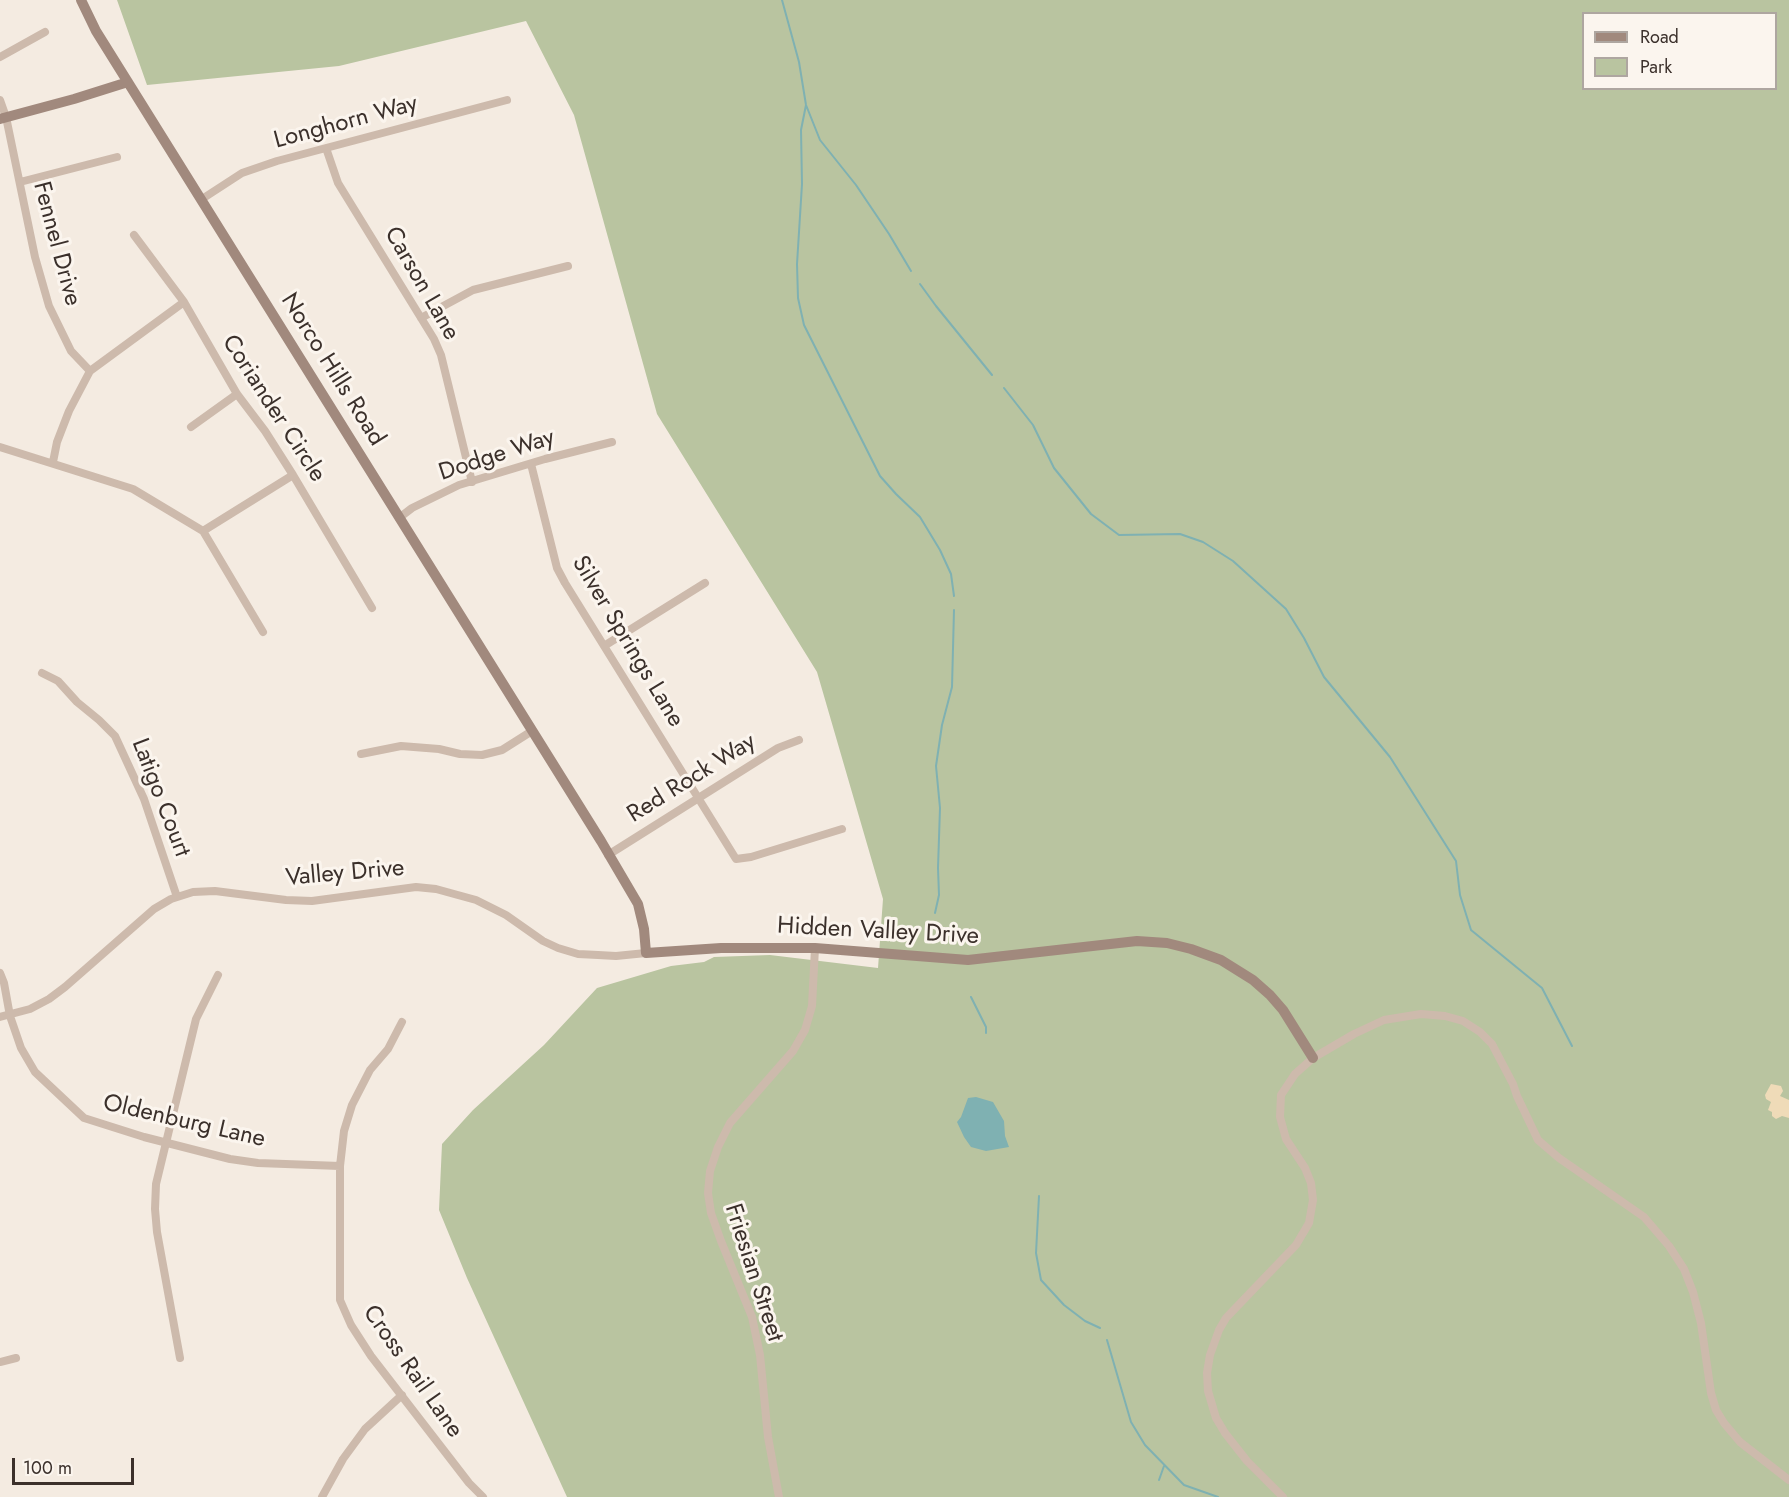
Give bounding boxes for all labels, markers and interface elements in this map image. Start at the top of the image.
legend [1582,12,1777,90]
text: Road [1640,24,1679,50]
text: Park [1640,54,1672,80]
street label: Longhorn Way [271,90,421,156]
street label: Fennel Drive [26,179,86,309]
street label: Carson Lane [377,222,465,346]
street label: Norco Hills Road [274,288,390,452]
street label: Coriander Circle [215,330,331,488]
street label: Dodge Way [436,424,558,488]
street label: Silver Springs Lane [565,551,689,733]
street label: Red Rock Way [623,728,761,830]
street label: Latigo Court [124,735,196,861]
street label: Valley Drive [284,854,406,894]
street label: Hidden Valley Drive [776,912,980,952]
street label: Oldenburg Lane [100,1089,268,1155]
street label: Friesian Street [717,1201,789,1345]
street label: Cross Rail Lane [356,1300,468,1444]
scale bar [15,1446,136,1484]
text: 100 m [23,1455,72,1481]

